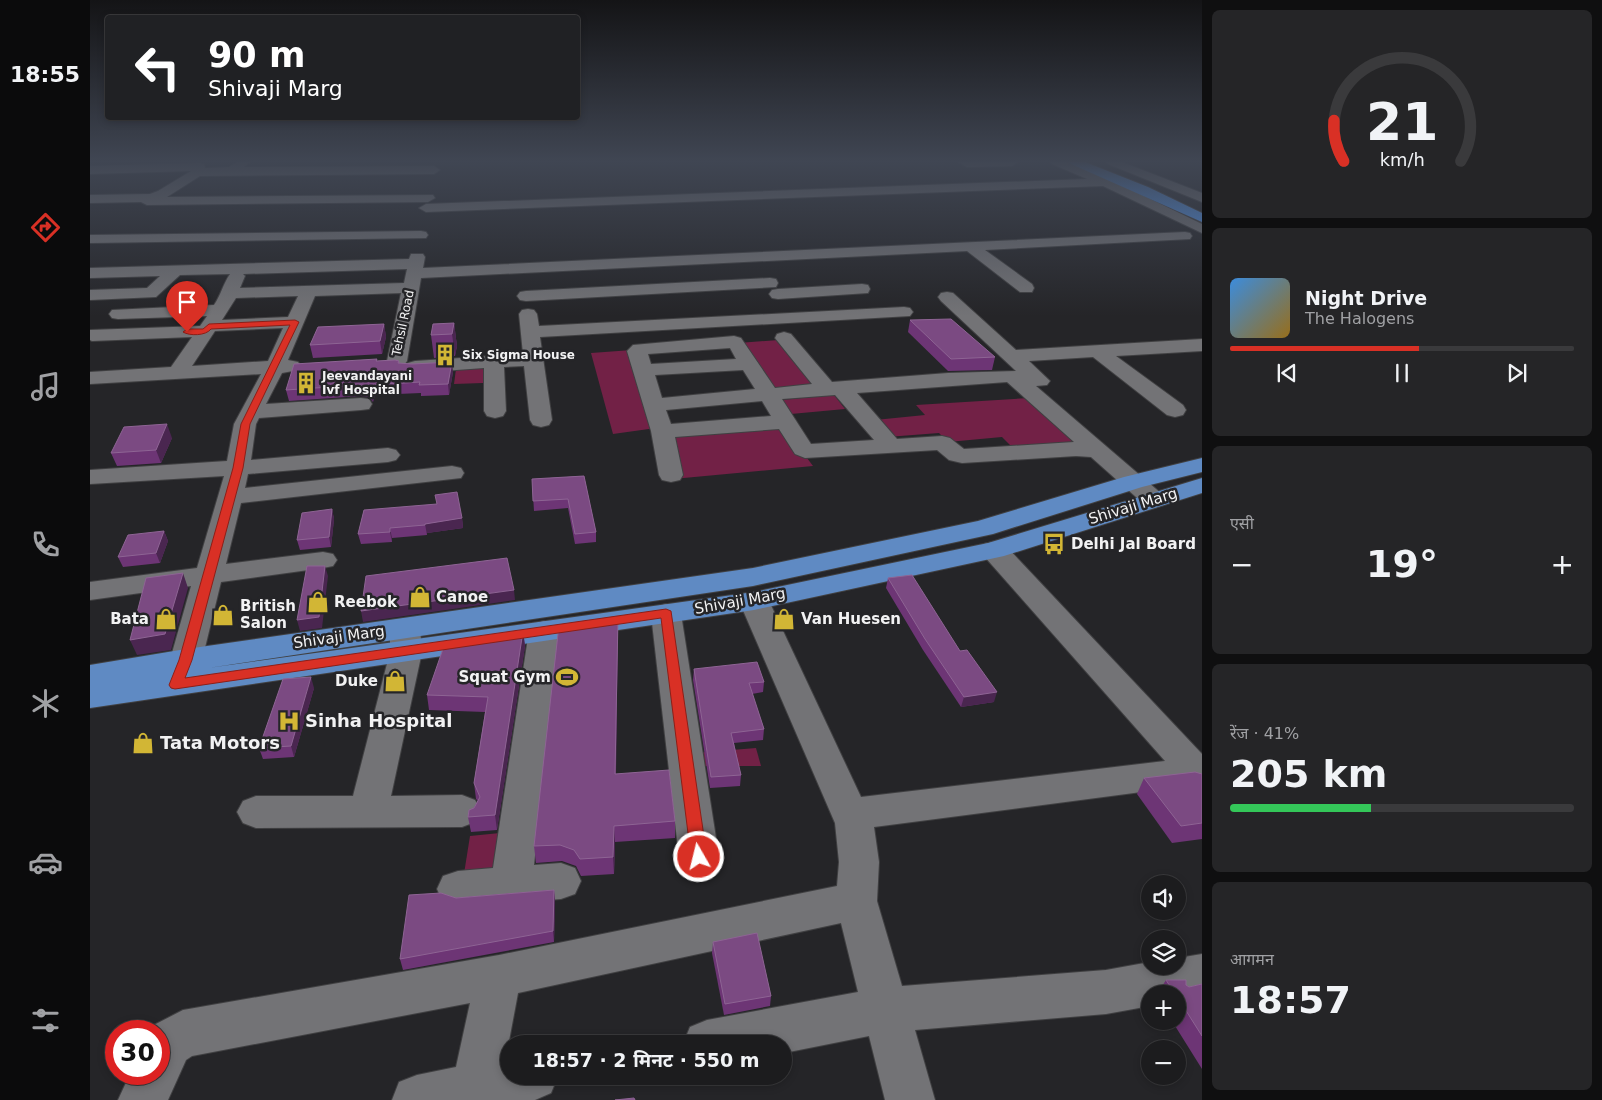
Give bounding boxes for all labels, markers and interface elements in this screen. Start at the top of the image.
icon: left [125,35,190,100]
text: 90 m [208,35,305,75]
text: 18:55 [10,62,80,87]
text: Shivaji Marg [208,76,343,101]
text: 21 [1366,92,1438,152]
text: km/h [1379,149,1425,170]
icon: directions [28,210,63,245]
pin [166,281,208,332]
text: Night Drive [1305,287,1427,309]
icon: arrive [173,288,201,316]
street label: Tehsil Road [389,289,417,358]
text: The Halogens [1305,309,1414,328]
building icon: Six Sigma House [432,342,458,368]
place label: Six Sigma House [462,348,575,362]
icon: previous [1273,359,1301,387]
icon: pause [1388,359,1416,387]
icon: next [1503,359,1531,387]
icon: music [28,369,63,404]
place label: Jeevandayani Ivf Hospital [321,369,412,397]
building icon: Jeevandayani Ivf Hospital [293,370,319,396]
street label: Shivaji Marg [1086,484,1180,528]
text: एसी [1230,514,1254,533]
icon: phone [28,527,63,562]
bus stop icon: Delhi Jal Board [1041,531,1067,557]
place label: Delhi Jal Board [1071,535,1196,553]
text: 19° [1366,542,1438,586]
text: − [1230,548,1253,581]
text: + [1551,548,1574,581]
shop icon: Canoe [407,584,433,610]
street label: Shivaji Marg [693,584,787,618]
place label: Canoe [436,588,488,606]
shop icon: Reebok [305,589,331,615]
place label: Reebok [334,593,398,611]
place label: British Salon [240,597,296,632]
shop icon: British Salon [210,602,236,628]
shop icon: Bata [153,606,179,632]
shop icon: Van Huesen [771,606,797,632]
place label: Bata [110,610,149,628]
place label: Van Huesen [801,610,901,628]
street label: Shivaji Marg [292,622,386,652]
sports icon: Squat Gym [554,664,580,690]
shop icon: Duke [382,668,408,694]
place label: Squat Gym [459,668,551,686]
place label: Duke [335,672,378,690]
icon: climate [28,686,63,721]
hospital icon: Sinha Hospital [276,708,302,734]
place label: Sinha Hospital [305,710,452,731]
text: रेंज · 41% [1230,724,1299,743]
shop icon: Tata Motors [130,730,156,756]
place label: Tata Motors [160,732,280,753]
text: 205 km [1230,752,1387,796]
position arrow [672,830,724,882]
icon: car [28,845,63,880]
map controls [1141,875,1186,1085]
button: sound [1141,875,1186,920]
button: layers [1141,930,1186,975]
text: आगमन [1230,950,1274,969]
text: 18:57 [1230,978,1351,1022]
button: + [1141,985,1186,1030]
icon: filters [28,1003,63,1038]
speed limit sign: 30 [105,1020,170,1085]
button: − [1141,1040,1186,1085]
text: 18:57 · 2 मिनट · 550 m [532,1049,760,1071]

